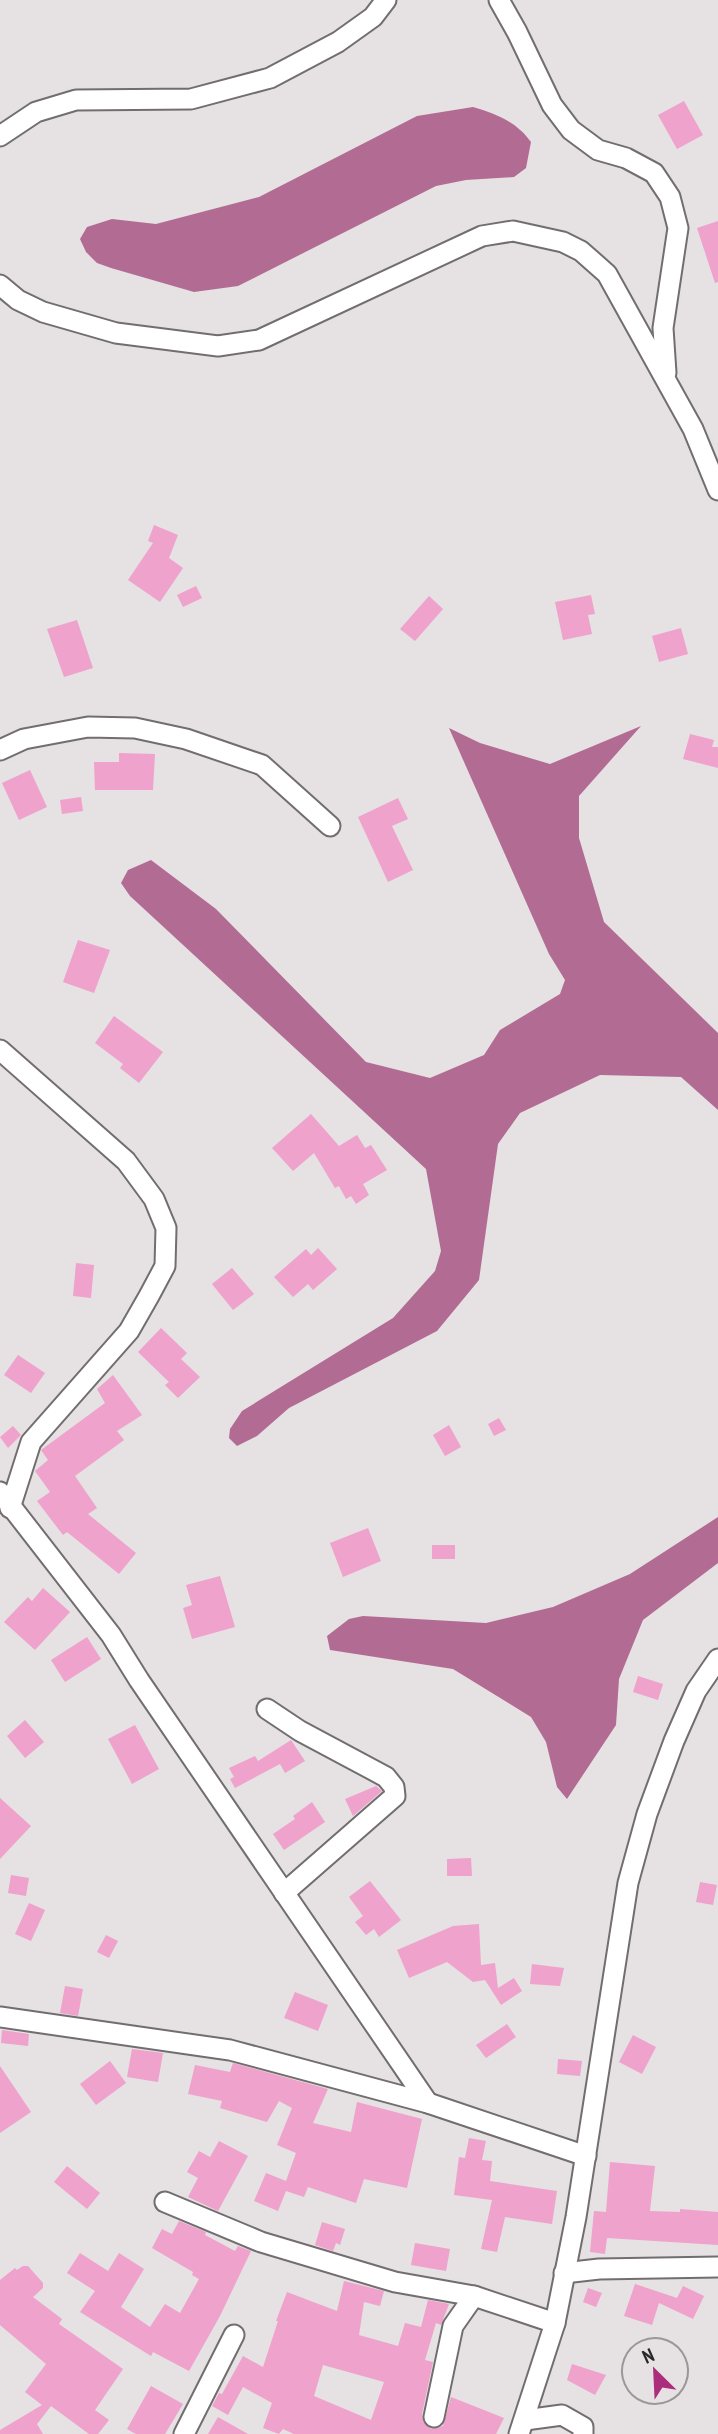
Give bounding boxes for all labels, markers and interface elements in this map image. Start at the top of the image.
north arrow [620,2336,690,2406]
text: N [639,2342,658,2369]

